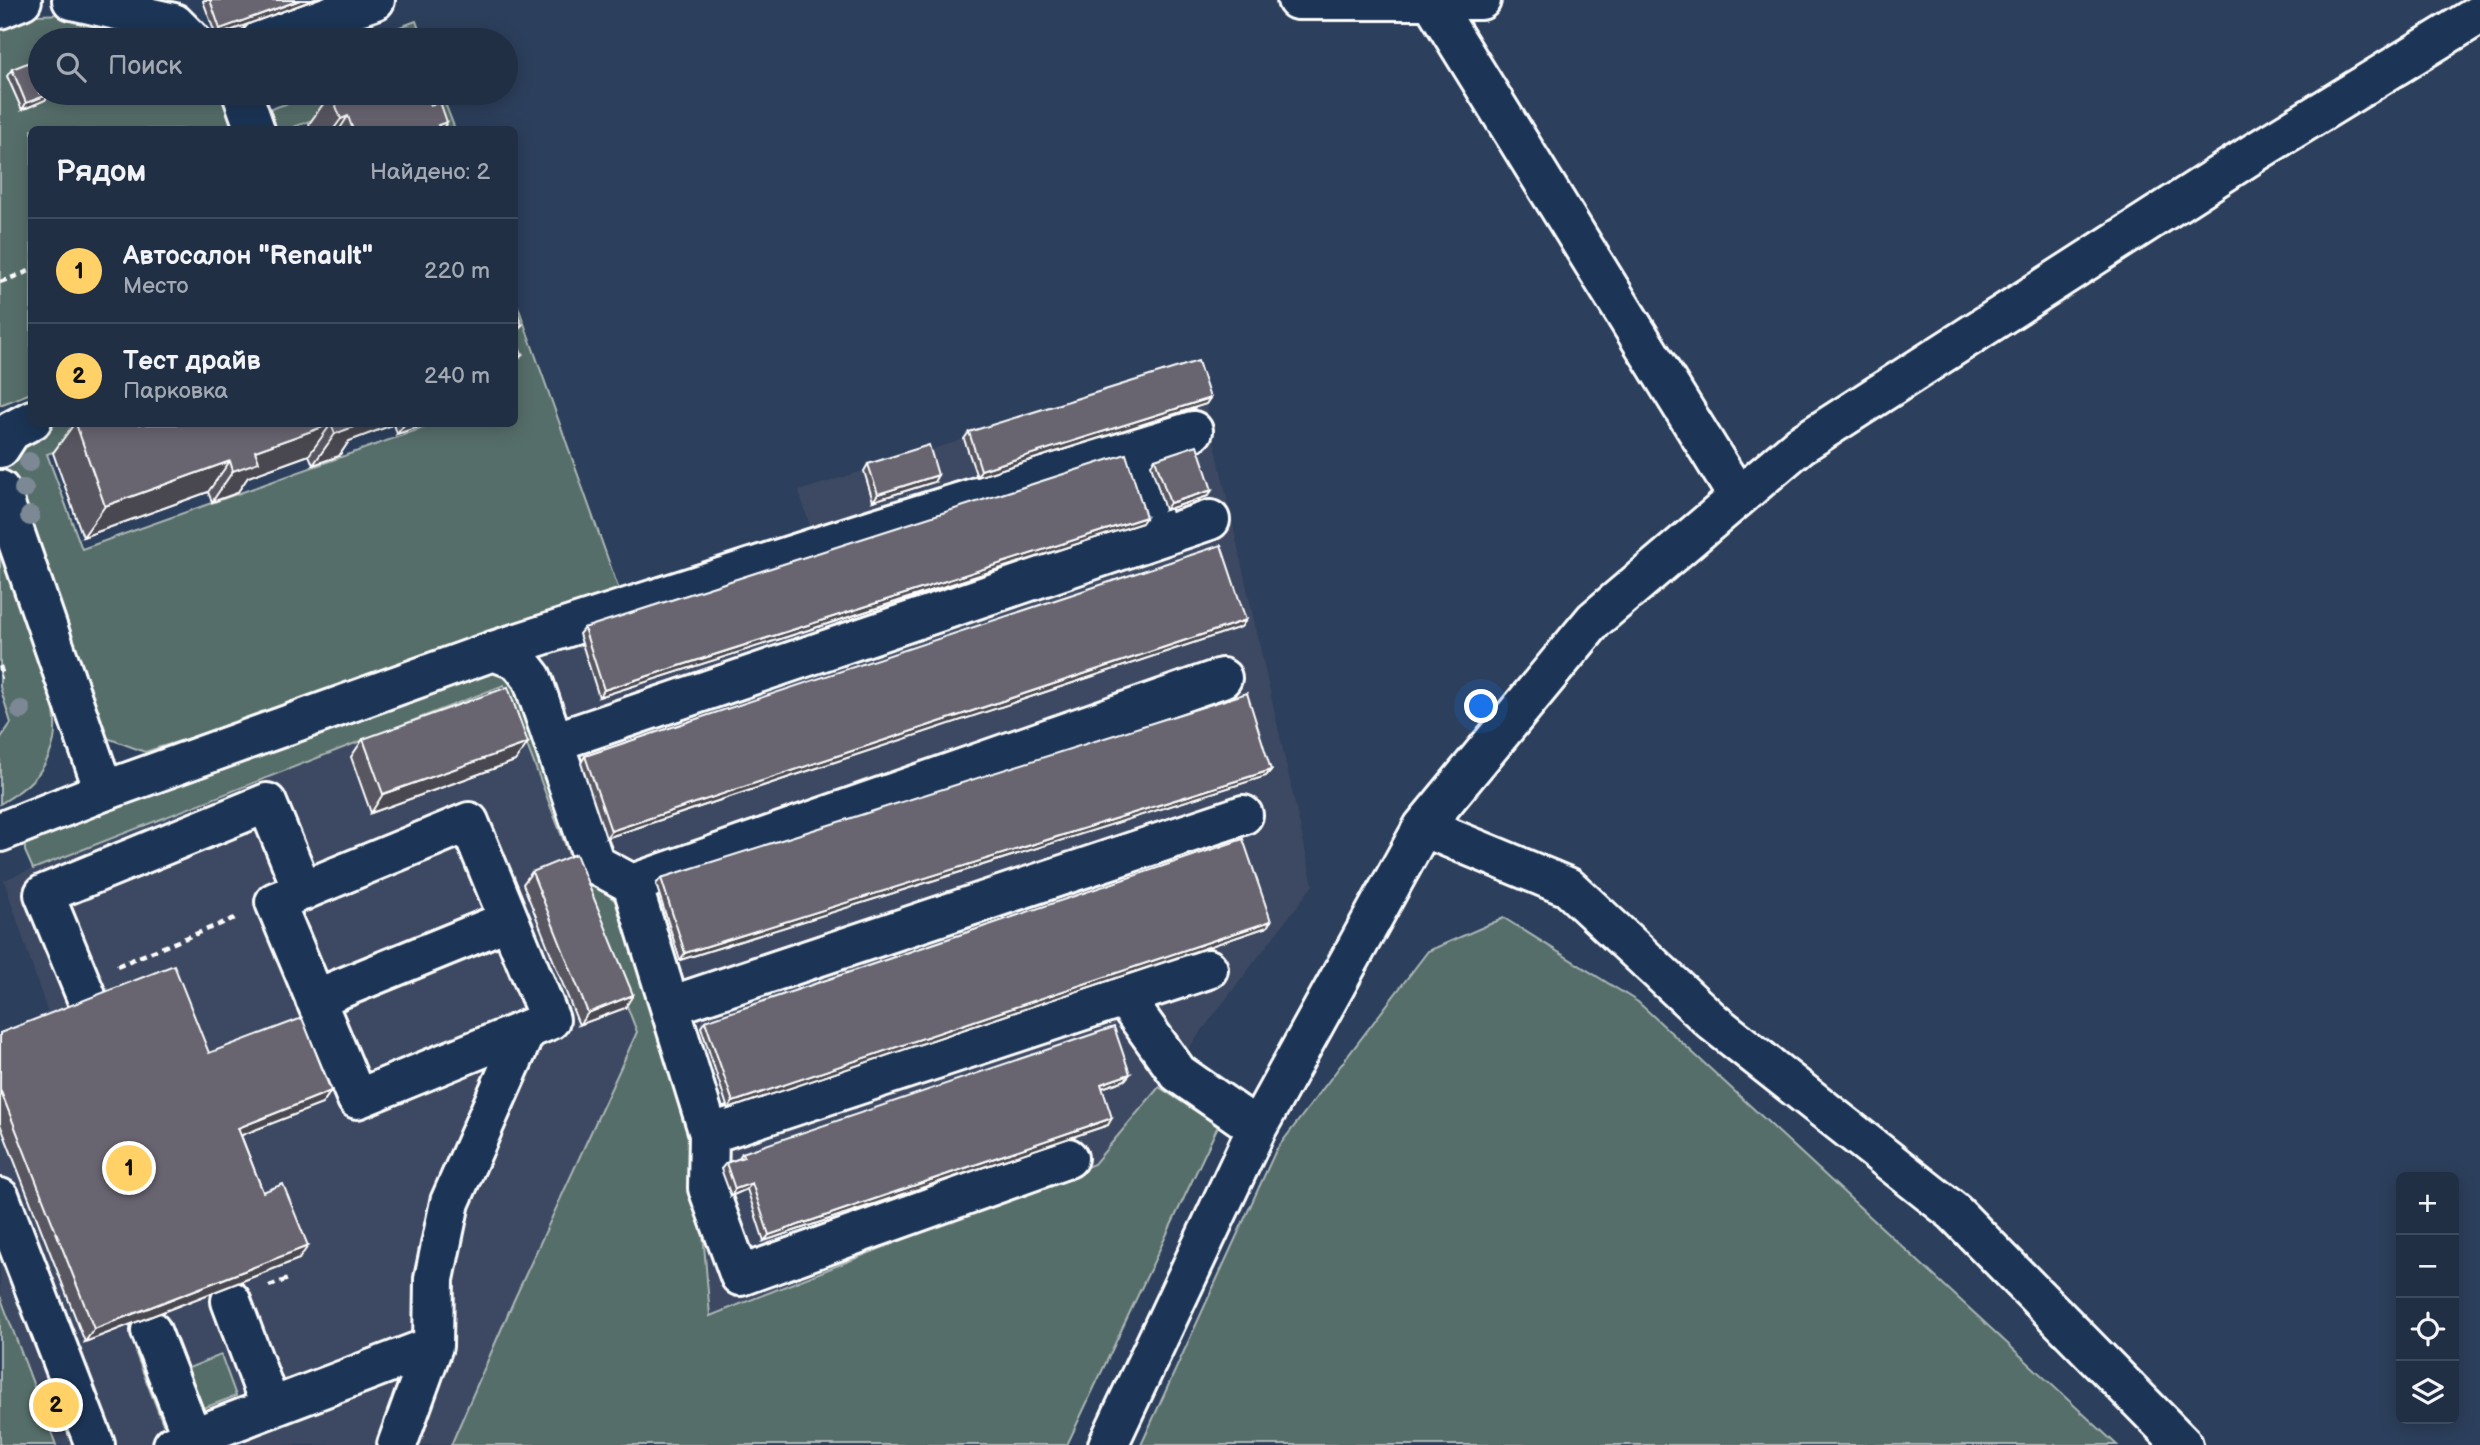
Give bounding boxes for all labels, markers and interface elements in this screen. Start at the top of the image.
search box [28,28,518,105]
icon: search [52,48,90,86]
text: Поиск [108,51,182,82]
text: Рядом [56,154,146,190]
text: Найдено: 2 [370,158,490,186]
text: Автосалон "Renault" [123,241,373,272]
text: 1 [74,257,84,285]
text: 220 m [424,257,490,285]
text: Место [123,272,189,300]
text: Тест драйв [123,346,261,377]
text: 2 [72,362,86,390]
text: 240 m [424,362,490,390]
text: Парковка [123,377,228,405]
your location [1464,689,1498,723]
pin: 1 [106,1142,152,1194]
map controls [2396,1172,2459,1424]
button: + [2396,1172,2459,1235]
button: − [2396,1235,2459,1298]
button: locate [2396,1298,2459,1361]
button: layers [2396,1361,2459,1424]
pin: 2 [33,1379,79,1431]

